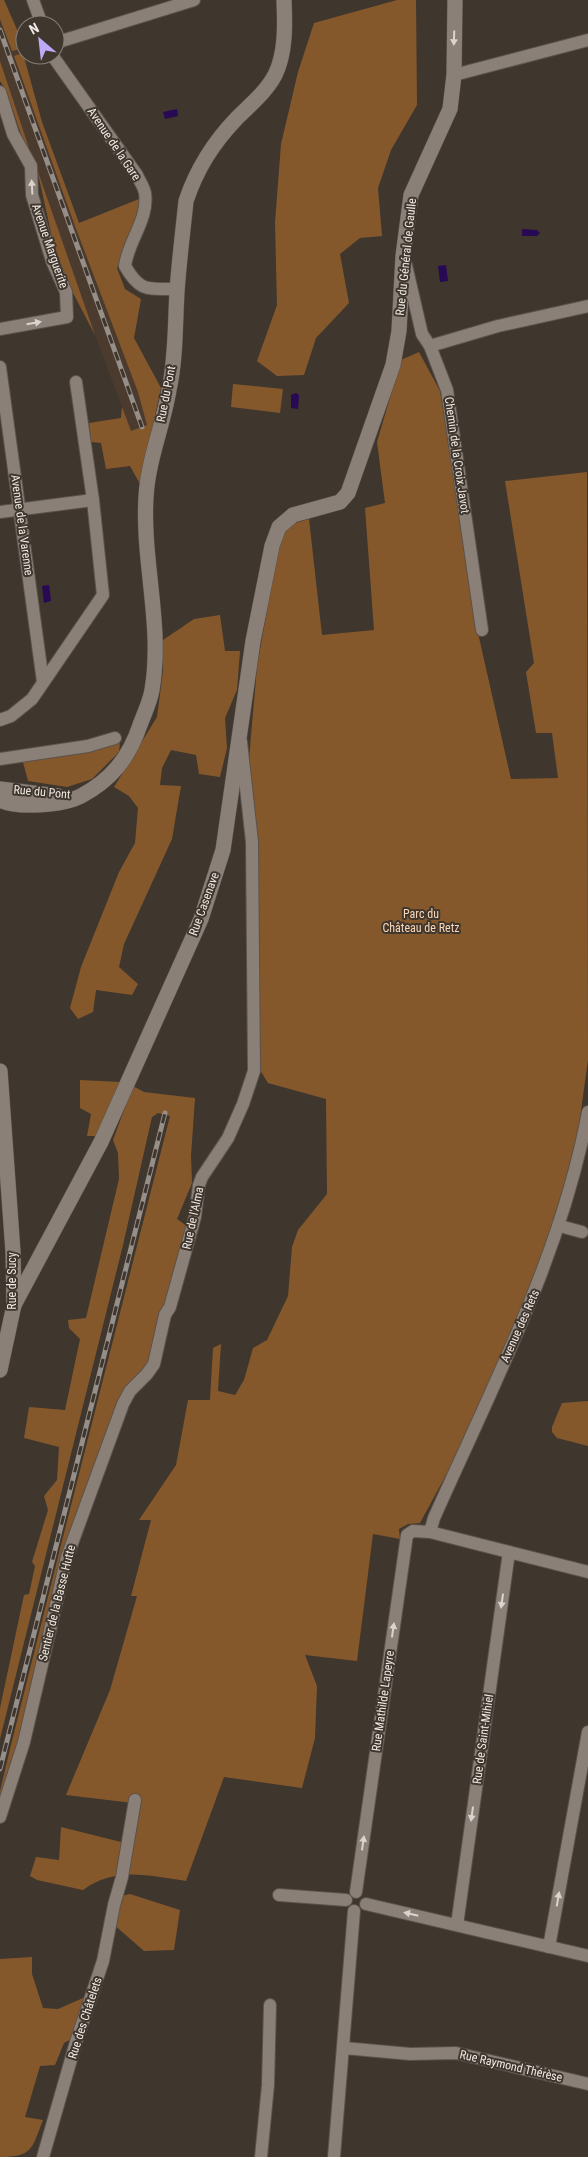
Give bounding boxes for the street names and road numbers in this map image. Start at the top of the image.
street label: Avenue de la Gare [84,105,144,183]
street label: Rue du Général de Gaulle [393,197,419,316]
street label: Avenue Marguerite [29,202,71,291]
street label: Rue du Pont [154,364,178,423]
street label: Chemin de la Croix Javot [442,396,472,515]
street label: Avenue de la Varenne [8,474,36,577]
street label: Rue du Pont [13,783,71,801]
street label: Rue Casenave [186,870,222,938]
street label: Rue de l'Alma [180,1185,206,1251]
street label: Rue de Sucy [5,1252,19,1310]
street label: Avenue des Rets [498,1287,542,1365]
street label: Sentier de la Basse Hutte [36,1543,78,1663]
street label: Rue Mathilde Lapeyre [369,1649,397,1752]
street label: Rue de Saint-Mihiel [470,1693,496,1785]
street label: Rue des Châtelets [65,1975,105,2061]
street label: Rue Raymond Thérèse [458,2047,564,2085]

